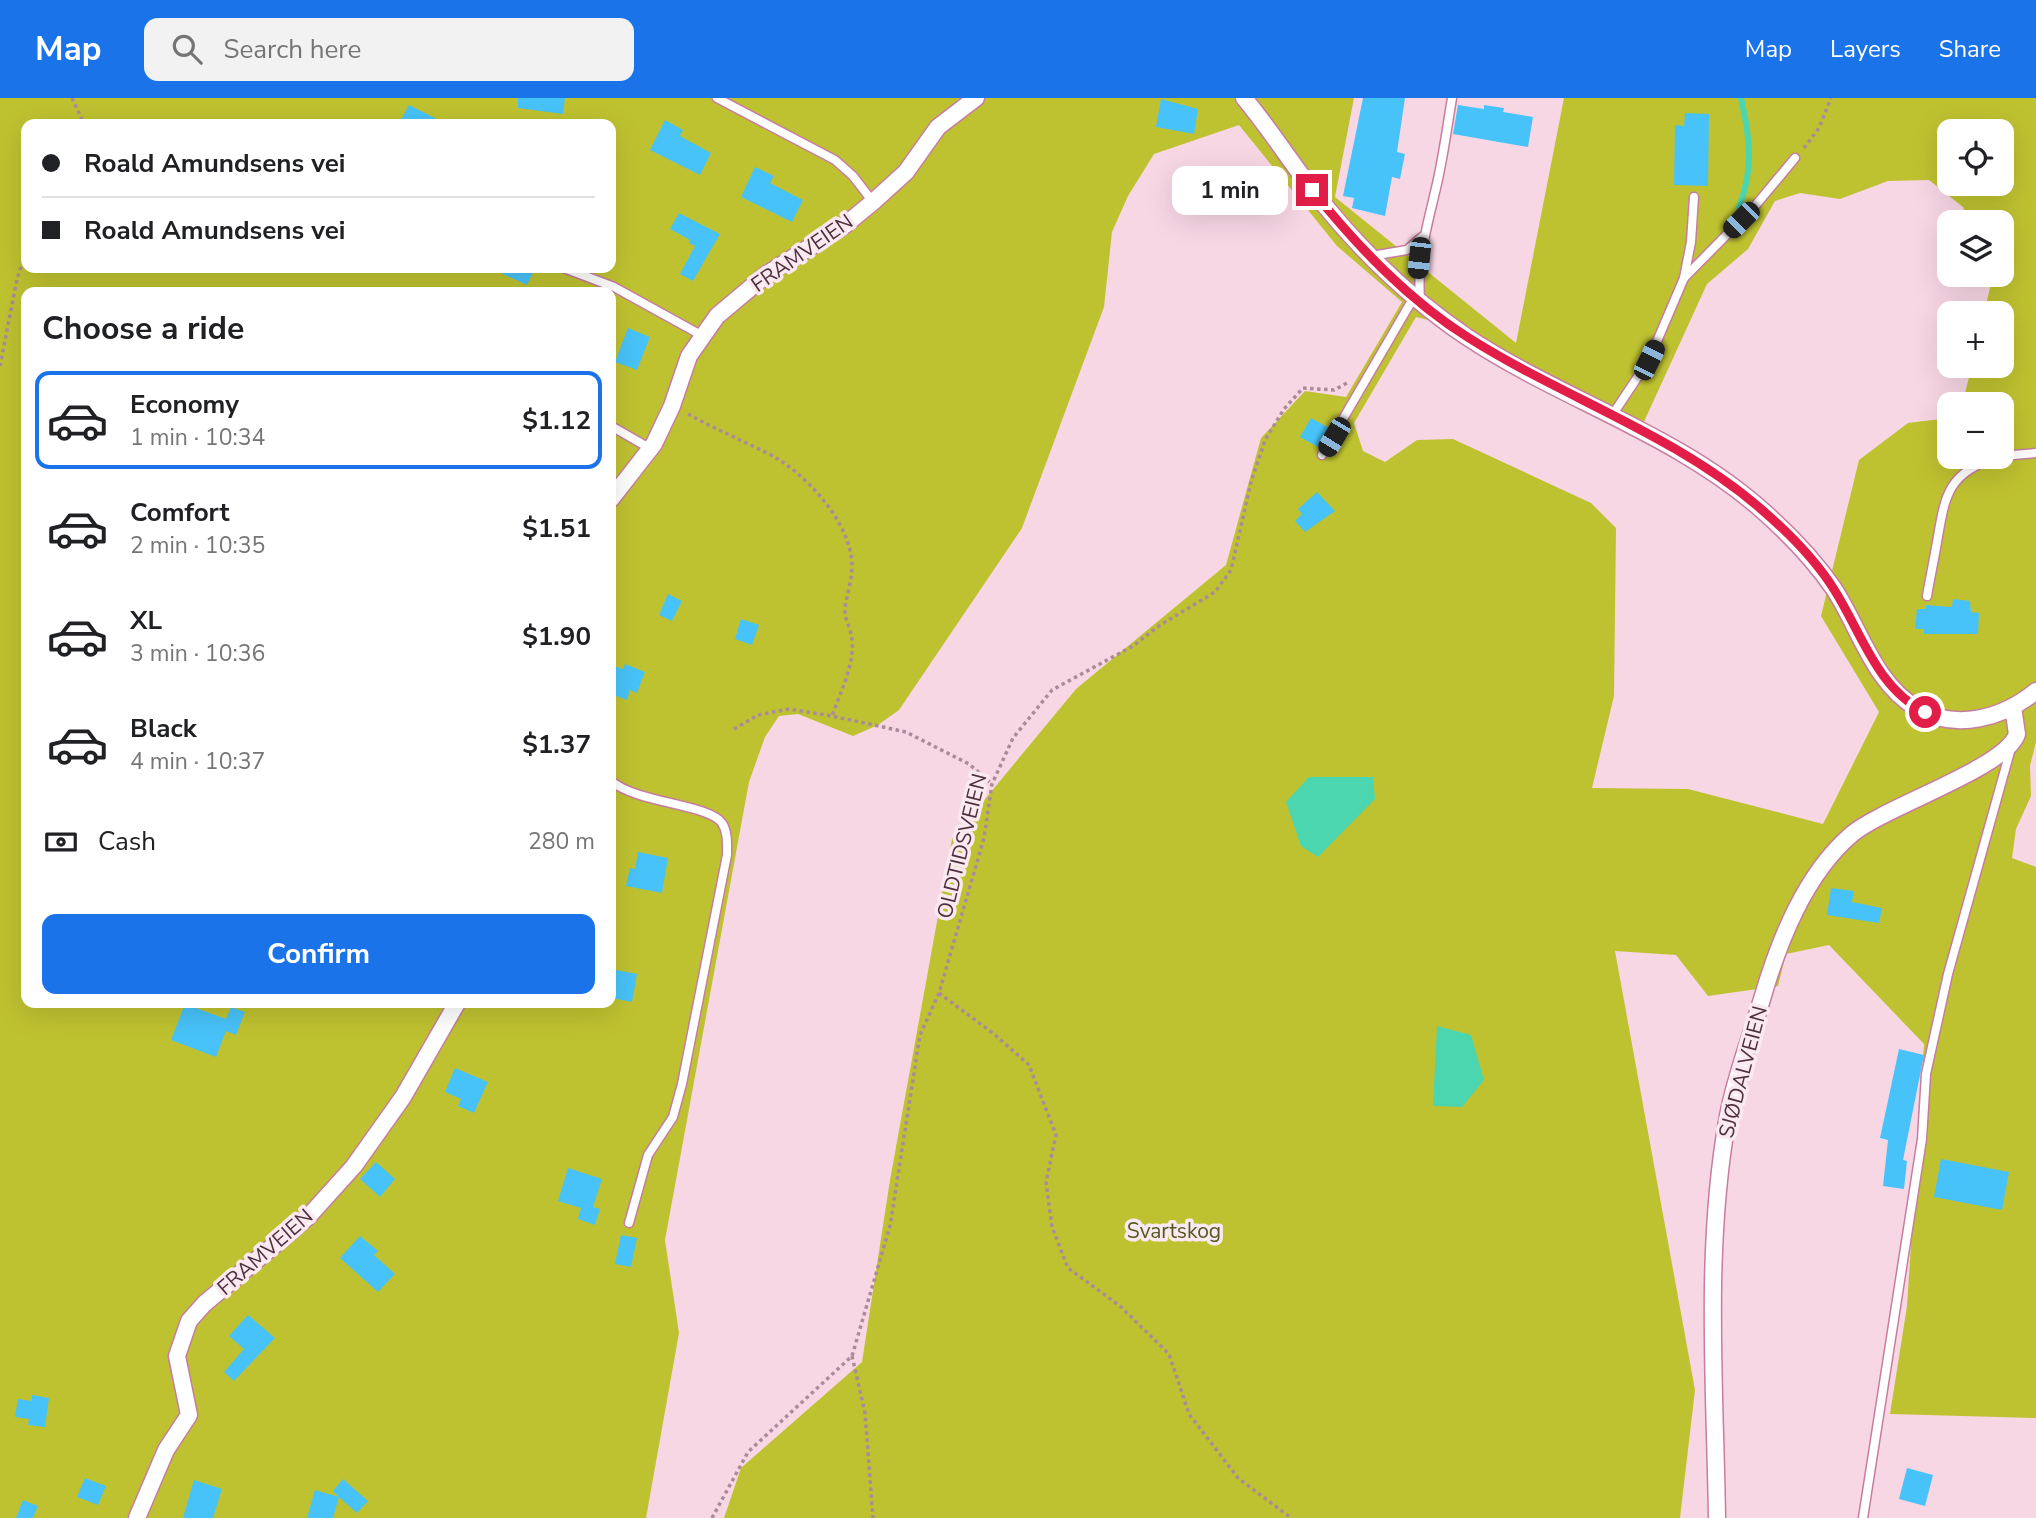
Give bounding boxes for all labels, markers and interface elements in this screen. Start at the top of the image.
search box [144,18,634,81]
text: Map [35,27,102,72]
icon: search [168,30,206,68]
text: Search here [224,32,361,67]
text: Map [1745,33,1792,65]
text: Layers [1830,33,1901,65]
text: Share [1939,33,2001,65]
map controls [1937,119,2014,469]
button: locate [1937,119,2014,196]
text: Roald Amundsens vei [84,146,345,181]
callout: 1 min [1172,166,1288,214]
route end [1296,174,1328,206]
text: 1 min [1200,175,1260,206]
car [1719,198,1764,242]
street label: FRAMVEIEN [745,208,859,298]
button: layers [1937,210,2014,287]
text: Roald Amundsens vei [84,213,345,248]
car [1407,236,1432,280]
button: + [1937,301,2014,378]
text: Choose a ride [42,307,244,350]
car [1631,337,1668,383]
text: Economy [130,387,239,422]
icon: car [46,389,109,452]
button: − [1937,392,2014,469]
text: $1.12 [522,403,591,438]
car [1315,414,1354,460]
text: 1 min · 10:34 [130,422,265,453]
text: Comfort [130,495,230,530]
icon: car [46,497,109,560]
text: $1.51 [522,511,591,546]
text: 2 min · 10:35 [130,530,265,561]
text: XL [130,603,162,638]
icon: car [46,605,109,668]
text: $1.90 [522,619,591,654]
text: 3 min · 10:36 [130,638,265,669]
route start [1909,696,1941,728]
text: Black [130,711,197,746]
icon: car [46,713,109,776]
text: $1.37 [522,727,591,762]
text: 4 min · 10:37 [130,746,265,777]
street label: OLDTIDSVEIEN [930,771,994,921]
icon: cash [42,823,80,861]
text: Cash [98,824,156,859]
text: 280 m [528,826,595,857]
button: Confirm [42,914,595,994]
street label: SJØDALVEIEN [1712,1003,1774,1141]
street label: FRAMVEIEN [211,1203,319,1301]
park label: Svartskog [1127,1217,1221,1245]

